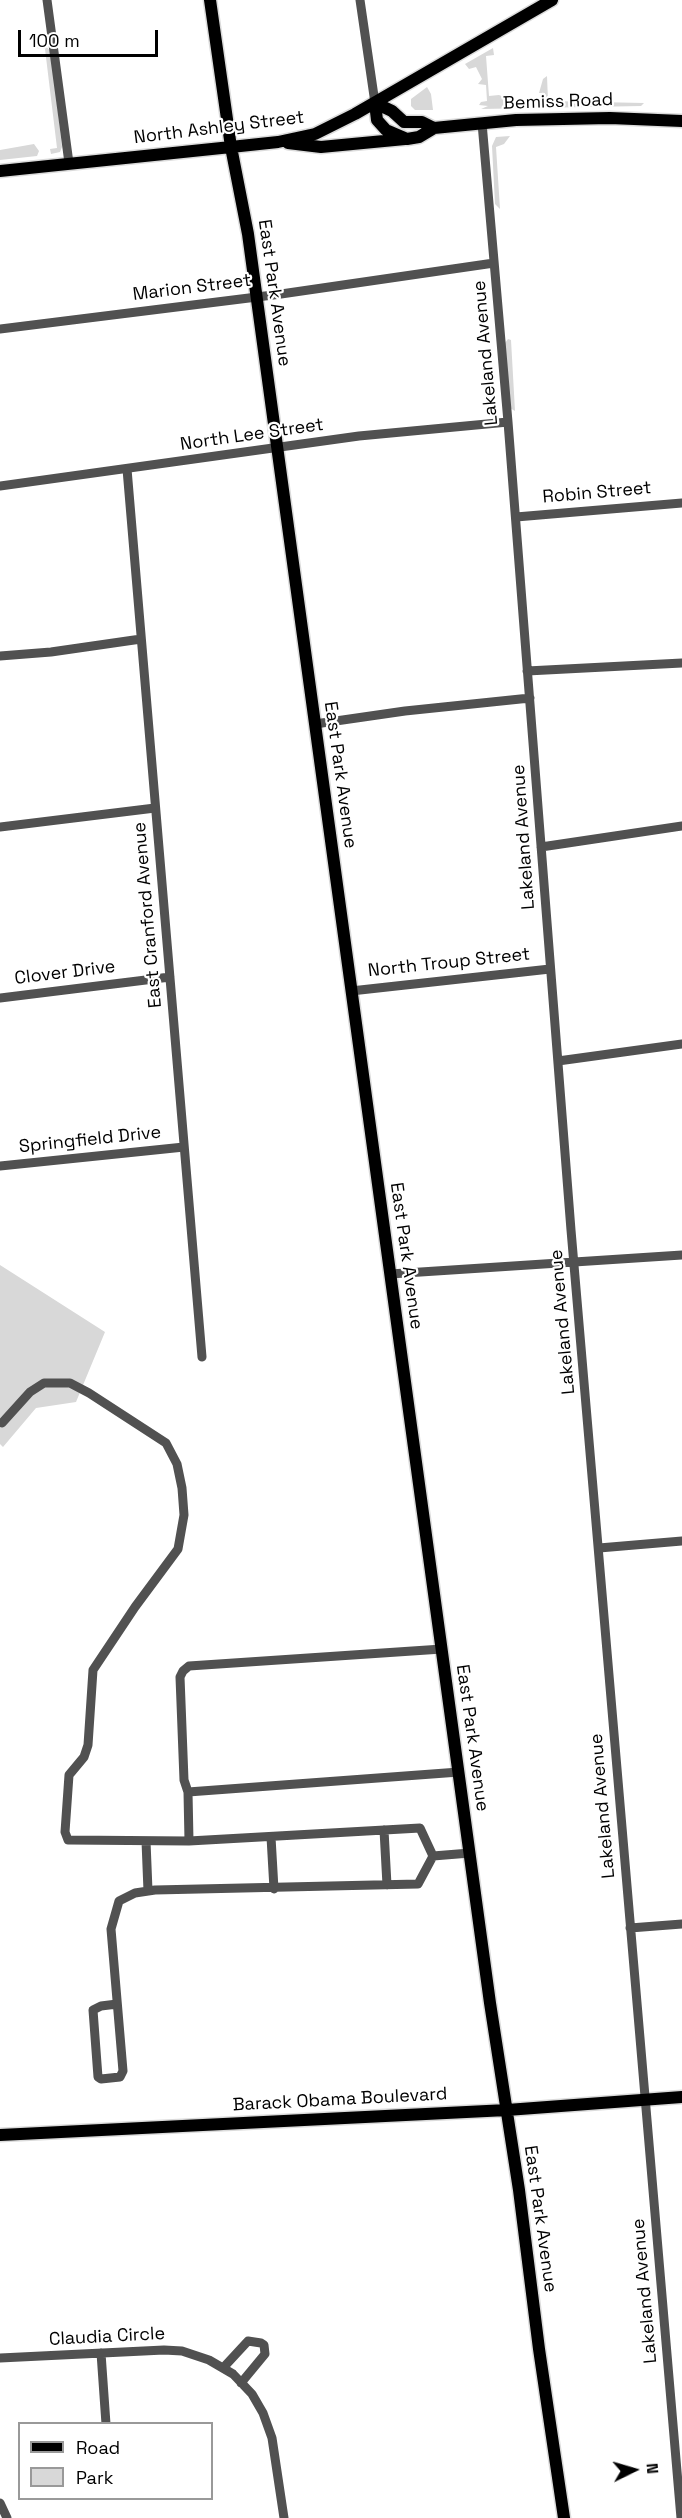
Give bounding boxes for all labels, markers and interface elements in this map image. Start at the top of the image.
scale bar [21,18,160,56]
text: 100 m [29,29,80,52]
street label: Bemiss Road [503,89,613,115]
street label: North Ashley Street [133,107,305,149]
street label: East Park Avenue [253,218,295,368]
street label: Marion Street [132,270,252,306]
street label: Lakeland Avenue [469,280,503,426]
street label: North Lee Street [179,414,325,456]
street label: Robin Street [542,477,652,509]
street label: East Park Avenue [319,700,361,850]
street label: Lakeland Avenue [508,764,540,910]
street label: East Cranford Avenue [129,821,167,1009]
street label: North Troup Street [367,944,531,982]
street label: Clover Drive [13,956,117,990]
street label: Springfield Drive [18,1122,162,1158]
street label: East Park Avenue [385,1181,427,1331]
street label: Lakeland Avenue [546,1249,580,1395]
street label: East Park Avenue [451,1663,493,1813]
street label: Lakeland Avenue [586,1733,620,1879]
street label: Barack Obama Boulevard [232,2084,448,2116]
street label: East Park Avenue [519,2144,561,2294]
street label: Lakeland Avenue [628,2218,662,2364]
street label: Claudia Circle [48,2323,166,2351]
legend [18,2422,213,2500]
text: Road [76,2436,120,2459]
north arrow [604,2440,664,2500]
text: N [642,2462,663,2475]
text: Park [76,2466,113,2489]

